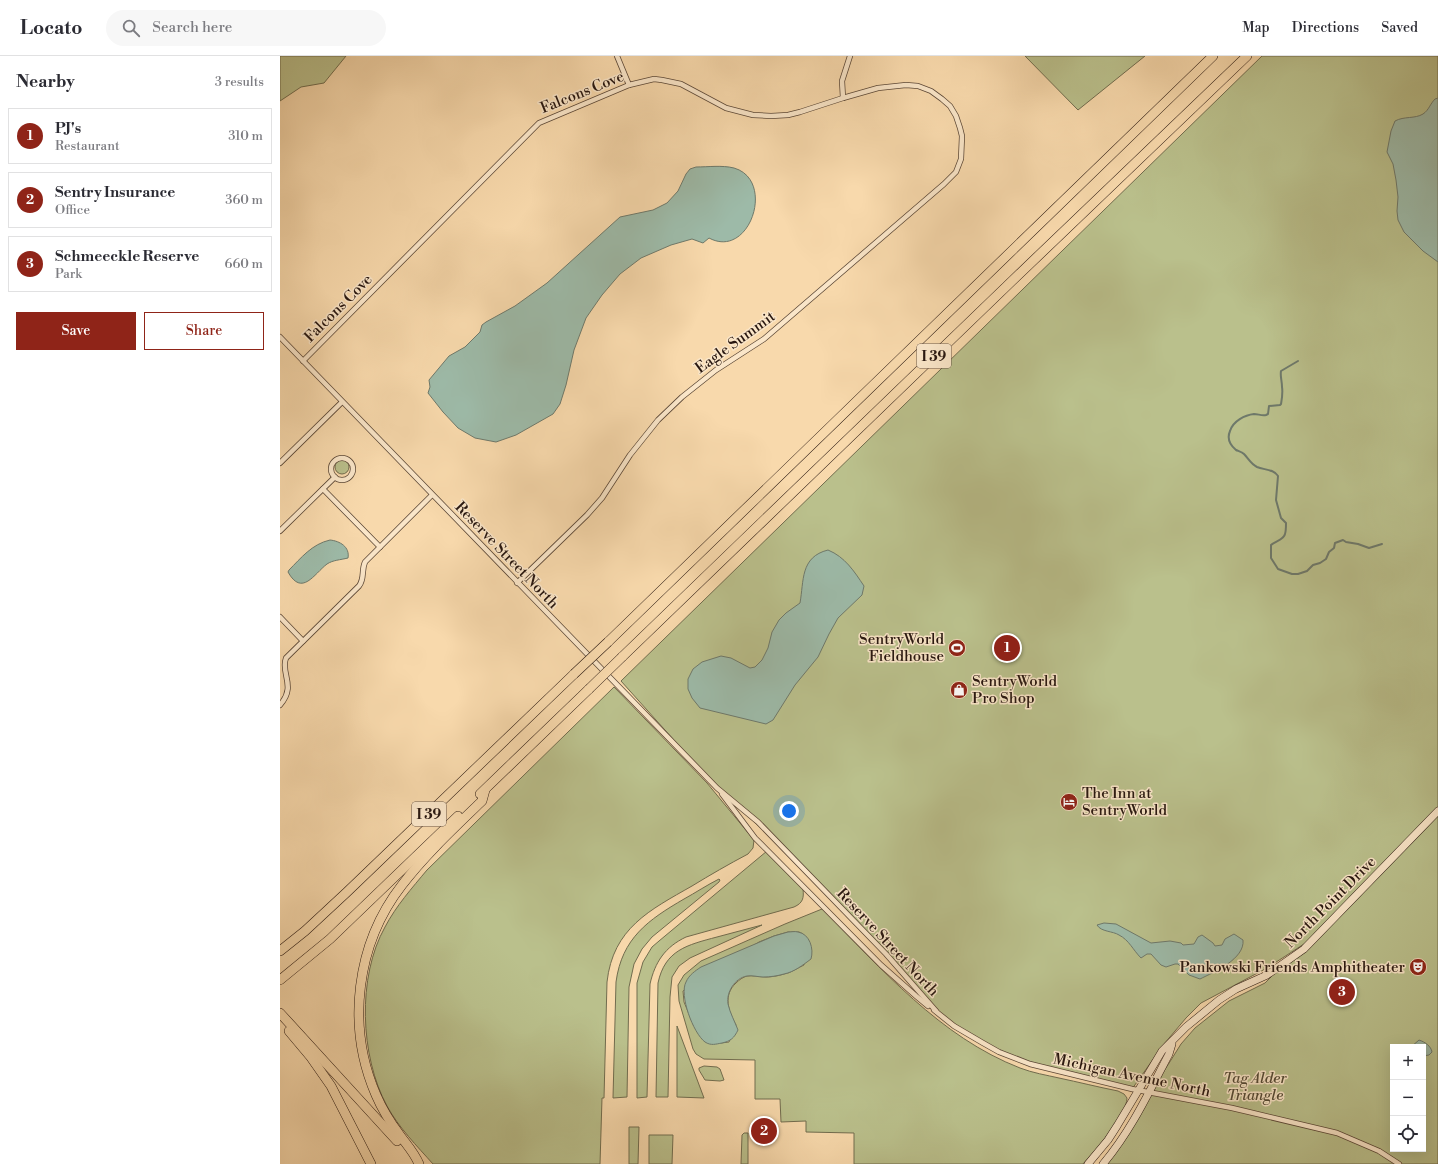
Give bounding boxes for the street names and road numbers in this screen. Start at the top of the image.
street label: Falcons Cove [537,67,627,118]
street label: Falcons Cove [300,270,376,346]
street label: Eagle Summit [692,307,780,378]
road number: I 39 [917,344,951,368]
street label: Reserve Street North [451,498,563,613]
road number: I 39 [412,802,446,826]
street label: North Point Drive [1281,853,1380,952]
street label: Reserve Street North [832,884,943,1001]
street label: Michigan Avenue North [1052,1050,1212,1101]

